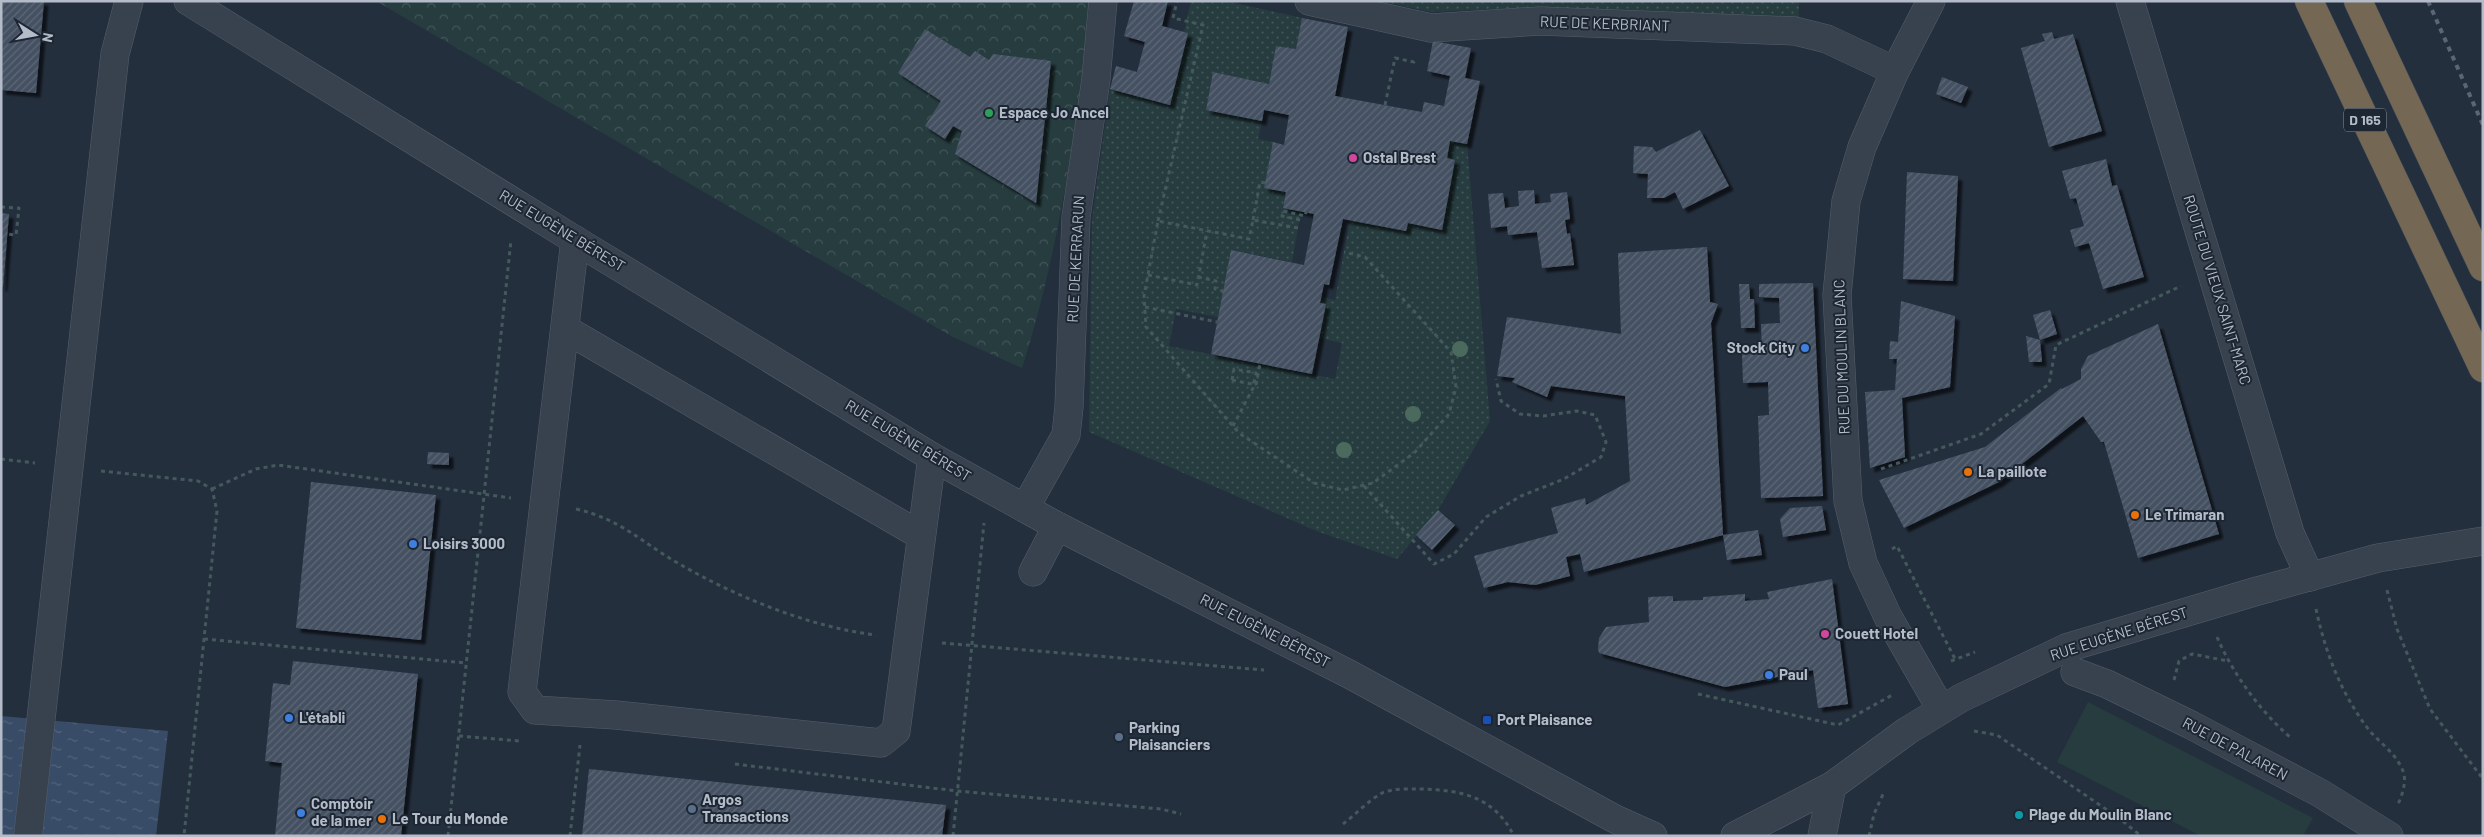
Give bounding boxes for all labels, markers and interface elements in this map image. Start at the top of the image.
north arrow [10,10,60,60]
street label: RUE DE KERBRIANT [1540,12,1670,34]
text: N [39,31,57,44]
place label: Espace Jo Ancel [999,103,1109,121]
marker: Espace Jo Ancel [983,107,995,119]
road number: D 165 [2344,108,2386,132]
place label: Ostal Brest [1363,148,1437,166]
marker: Ostal Brest [1347,152,1359,164]
street label: RUE EUGÈNE BÉREST [496,185,629,275]
street label: ROUTE DU VIEUX SAINT-MARC [2180,193,2255,387]
street label: RUE DE KERRARUN [1063,195,1087,323]
street label: RUE DU MOULIN BLANC [1829,279,1853,435]
place label: Stock City [1727,338,1795,356]
marker: Stock City [1799,342,1811,354]
street label: RUE EUGÈNE BÉREST [842,395,975,485]
place label: La paillote [1978,462,2047,480]
marker: La paillote [1962,466,1974,478]
place label: Le Trimaran [2145,505,2225,523]
marker: Le Trimaran [2129,509,2141,521]
place label: Loisirs 3000 [423,534,505,552]
marker: Loisirs 3000 [407,538,419,550]
street label: RUE EUGÈNE BÉREST [1197,590,1333,671]
street label: RUE EUGÈNE BÉREST [2048,602,2190,664]
place label: Couett Hotel [1835,624,1918,642]
marker: Couett Hotel [1819,628,1831,640]
place label: Paul [1779,665,1808,683]
marker: Paul [1763,669,1775,681]
place label: L'établi [299,708,346,726]
place label: Port Plaisance [1497,710,1593,728]
marker: L'établi [283,712,295,724]
street label: RUE DE PALAREN [2180,713,2291,783]
marker: Port Plaisance [1481,714,1493,726]
place label: Parking Plaisanciers [1129,718,1211,753]
marker: Parking Plaisanciers [1113,731,1125,743]
place label: Argos Transactions [702,790,789,825]
place label: Comptoir de la mer [311,794,373,829]
marker: Argos Transactions [686,803,698,815]
place label: Plage du Moulin Blanc [2029,805,2172,823]
marker: Comptoir de la mer [295,807,307,819]
place label: Le Tour du Monde [392,809,508,827]
marker: Plage du Moulin Blanc [2013,809,2025,821]
marker: Le Tour du Monde [376,813,388,825]

